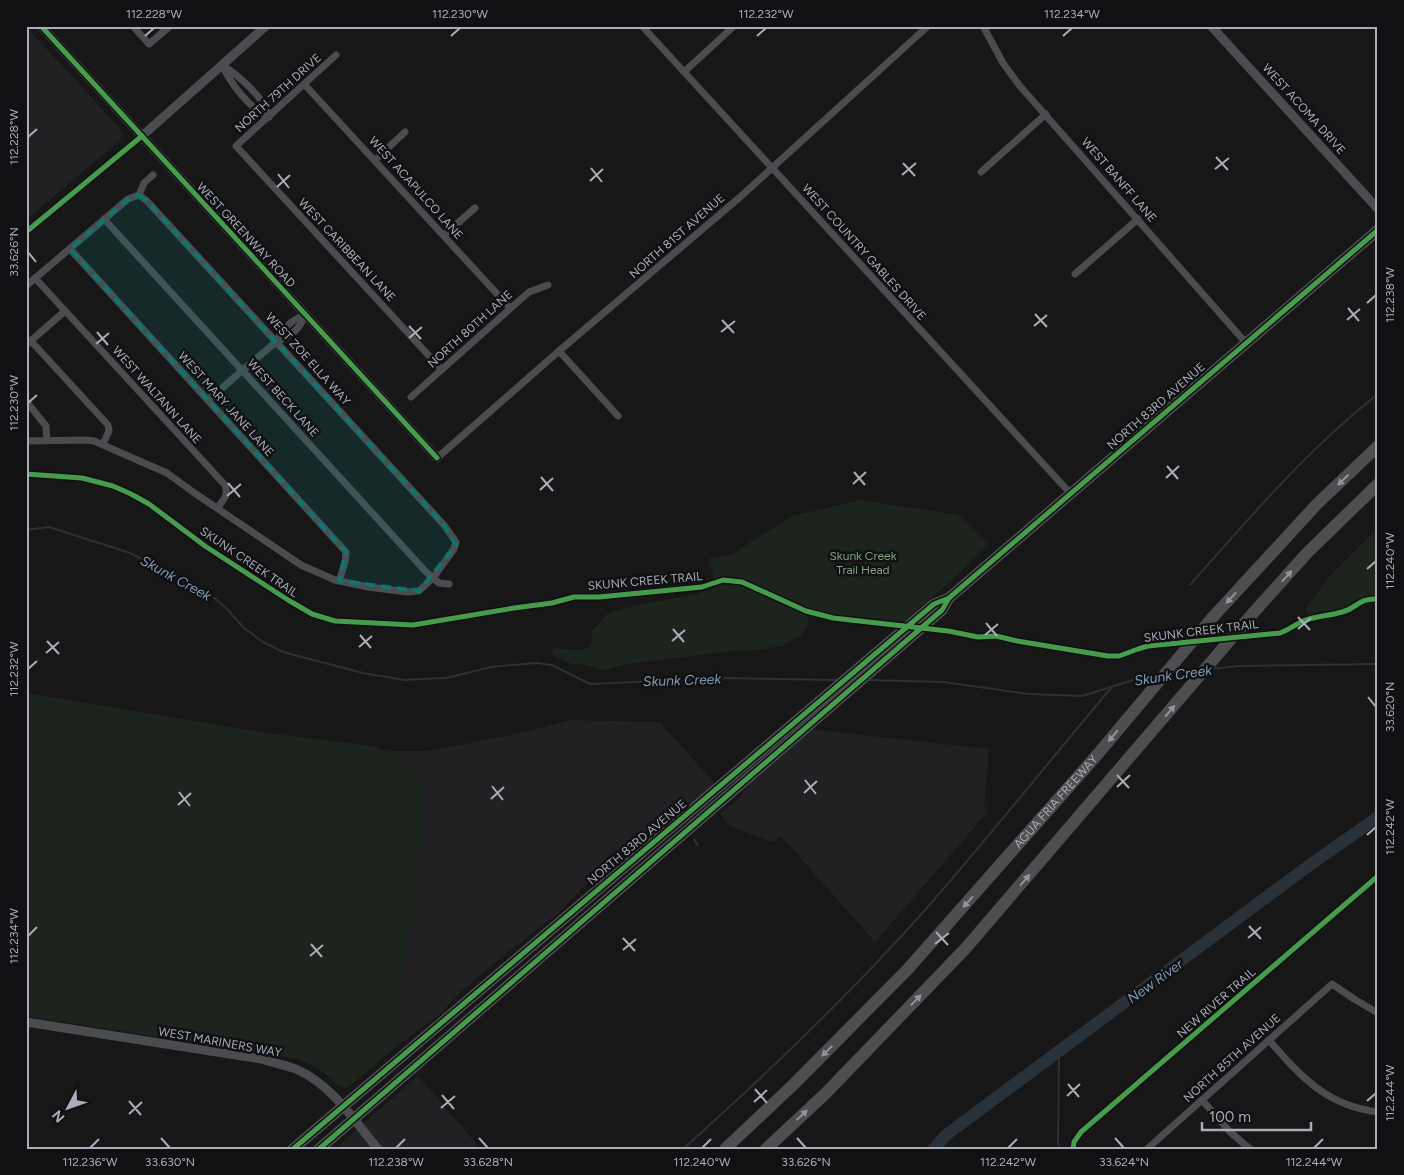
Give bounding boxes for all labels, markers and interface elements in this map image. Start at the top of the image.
text: 112.228°W [126,7,182,21]
text: 112.230°W [432,7,488,21]
text: 112.232°W [738,7,794,21]
text: 112.234°W [1044,7,1100,21]
street label: NORTH 79TH DRIVE [232,51,324,135]
street label: WEST ACOMA DRIVE [1260,61,1348,157]
text: 112.228°W [7,109,21,165]
street label: WEST ACAPULCO LANE [366,134,466,242]
street label: WEST BANFF LANE [1079,135,1159,225]
street label: WEST GREENWAY ROAD [194,180,298,290]
street label: WEST COUNTRY GABLES DRIVE [799,181,929,323]
street label: NORTH 81ST AVENUE [626,191,728,281]
street label: WEST CARIBBEAN LANE [295,195,399,305]
text: 33.626°N [7,227,21,277]
text: 112.238°W [1383,267,1397,323]
street label: NORTH 80TH LANE [425,287,515,371]
street label: WEST ZOE ELLA WAY [263,310,354,409]
street label: WEST WALTANN LANE [110,343,204,447]
street label: WEST MARY JANE LANE [175,349,277,459]
street label: WEST BECK LANE [244,356,322,440]
street label: NORTH 83RD AVENUE [1104,360,1208,452]
text: 112.230°W [7,375,21,431]
one-way arrow [1337,474,1349,486]
street label: SKUNK CREEK TRAIL [197,524,301,600]
text: 112.240°W [1383,532,1397,589]
park label: Skunk Creek Trail Head [830,549,897,577]
water label: Skunk Creek [137,552,215,605]
street label: SKUNK CREEK TRAIL [587,569,704,593]
one-way arrow [1281,569,1292,582]
one-way arrow [1225,591,1237,603]
street label: SKUNK CREEK TRAIL [1143,617,1260,645]
text: 112.232°W [7,641,21,697]
water label: Skunk Creek [1133,661,1214,689]
water label: Skunk Creek [643,671,723,690]
text: 33.620°N [1383,682,1397,732]
one-way arrow [1164,706,1176,718]
one-way arrow [1108,729,1119,742]
street label: AGUA FRIA FREEWAY [1011,752,1101,851]
street label: NORTH 83RD AVENUE [585,796,689,888]
text: 112.242°W [1383,799,1397,855]
one-way arrow [1019,874,1031,886]
one-way arrow [962,895,974,907]
text: 112.234°W [7,908,21,964]
water label: New River [1124,955,1187,1007]
street label: NEW RIVER TRAIL [1174,965,1259,1041]
one-way arrow [910,994,922,1006]
street label: NORTH 85TH AVENUE [1181,1011,1283,1105]
street label: WEST MARINERS WAY [157,1024,284,1060]
one-way arrow [821,1045,833,1057]
text: 112.244°W [1383,1064,1397,1121]
north arrow [42,1082,92,1132]
scale bar [1202,1100,1310,1132]
text: N [49,1107,69,1126]
text: 100 m [1209,1108,1251,1126]
one-way arrow [795,1109,807,1121]
text: 112.236°W [62,1155,118,1169]
text: 33.630°N [145,1155,195,1169]
text: 112.238°W [368,1155,424,1169]
text: 33.628°N [463,1155,513,1169]
text: 112.240°W [674,1155,731,1169]
text: 33.626°N [781,1155,831,1169]
text: 112.242°W [980,1155,1036,1169]
text: 33.624°N [1099,1155,1149,1169]
text: 112.244°W [1286,1155,1343,1169]

